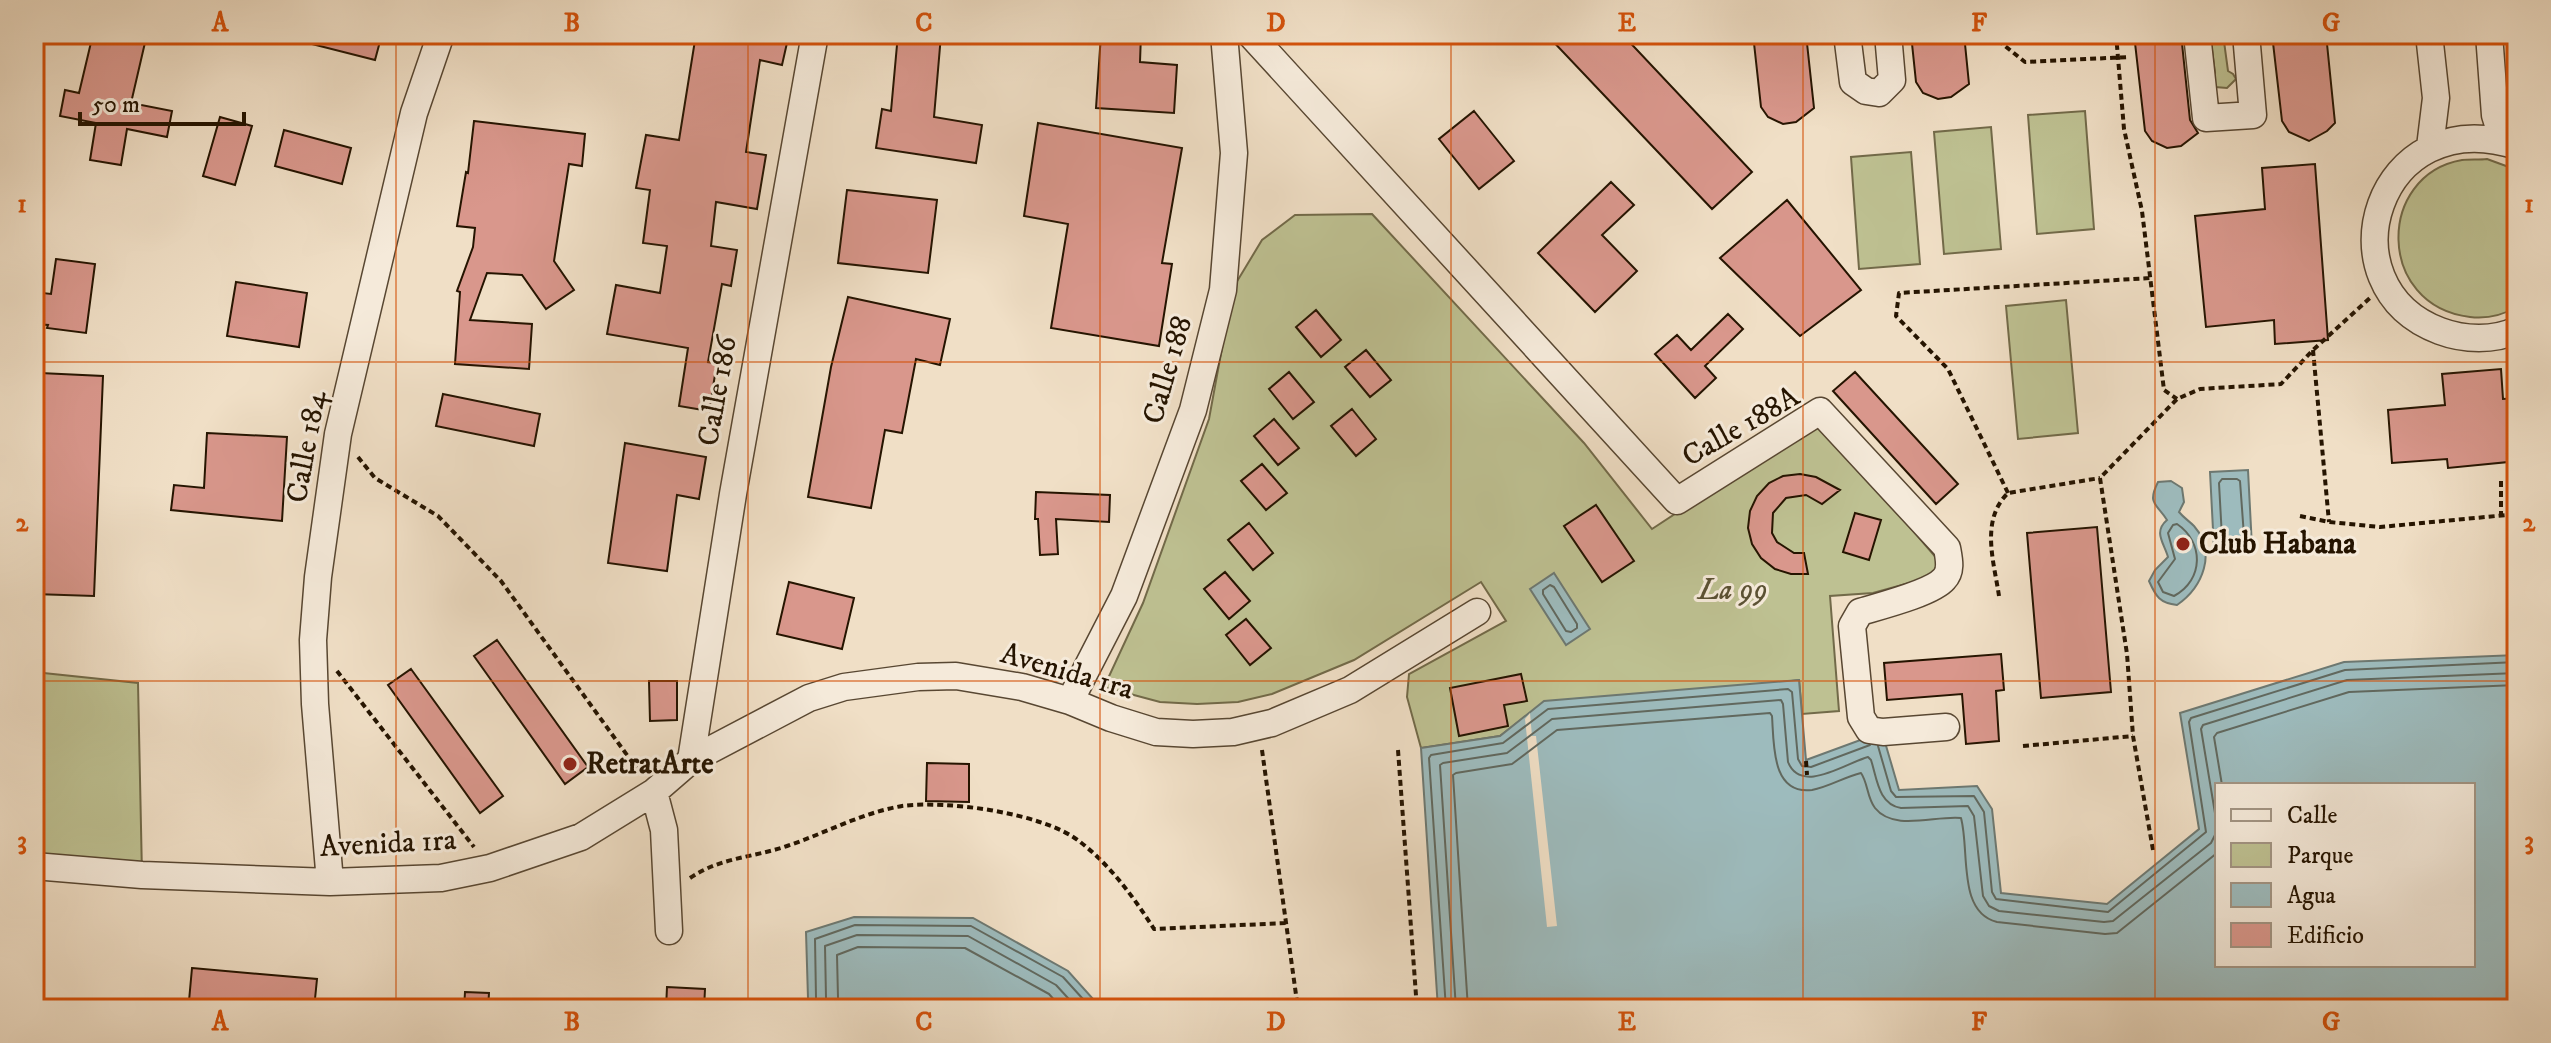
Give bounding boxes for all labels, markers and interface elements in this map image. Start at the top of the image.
text: A [211,7,230,40]
text: B [564,7,580,40]
text: C [915,7,933,40]
text: D [1266,7,1286,40]
text: E [1618,7,1636,40]
text: F [1971,7,1988,40]
text: G [2322,7,2340,40]
scale bar [80,76,244,126]
text: 50 m [92,90,140,120]
text: 1 [17,188,27,221]
text: 1 [2524,188,2534,221]
street label: Calle 188 [1135,312,1201,428]
street label: Calle 186 [690,332,746,449]
street label: Calle 188A [1676,378,1807,475]
street label: Calle 184 [279,388,335,506]
text: 2 [16,507,30,540]
text: 2 [2523,507,2537,540]
place label: Club Habana [2199,526,2357,563]
marker: Club Habana [2174,535,2192,553]
park label: La 99 [1696,572,1768,609]
street label: Avenida 1ra [996,635,1138,709]
place label: RetratArte [586,746,714,783]
marker: RetratArte [561,755,579,773]
legend [2215,783,2475,967]
text: Calle [2287,801,2337,831]
street label: Avenida 1ra [319,822,457,866]
text: 3 [17,825,27,858]
text: 3 [2524,825,2534,858]
text: Parque [2287,841,2353,871]
text: Agua [2287,881,2337,911]
text: Edificio [2287,921,2364,951]
text: A [211,1006,230,1039]
text: B [564,1006,580,1039]
text: C [915,1006,933,1039]
text: D [1266,1006,1286,1039]
text: E [1618,1006,1636,1039]
text: F [1971,1006,1988,1039]
text: G [2322,1006,2340,1039]

